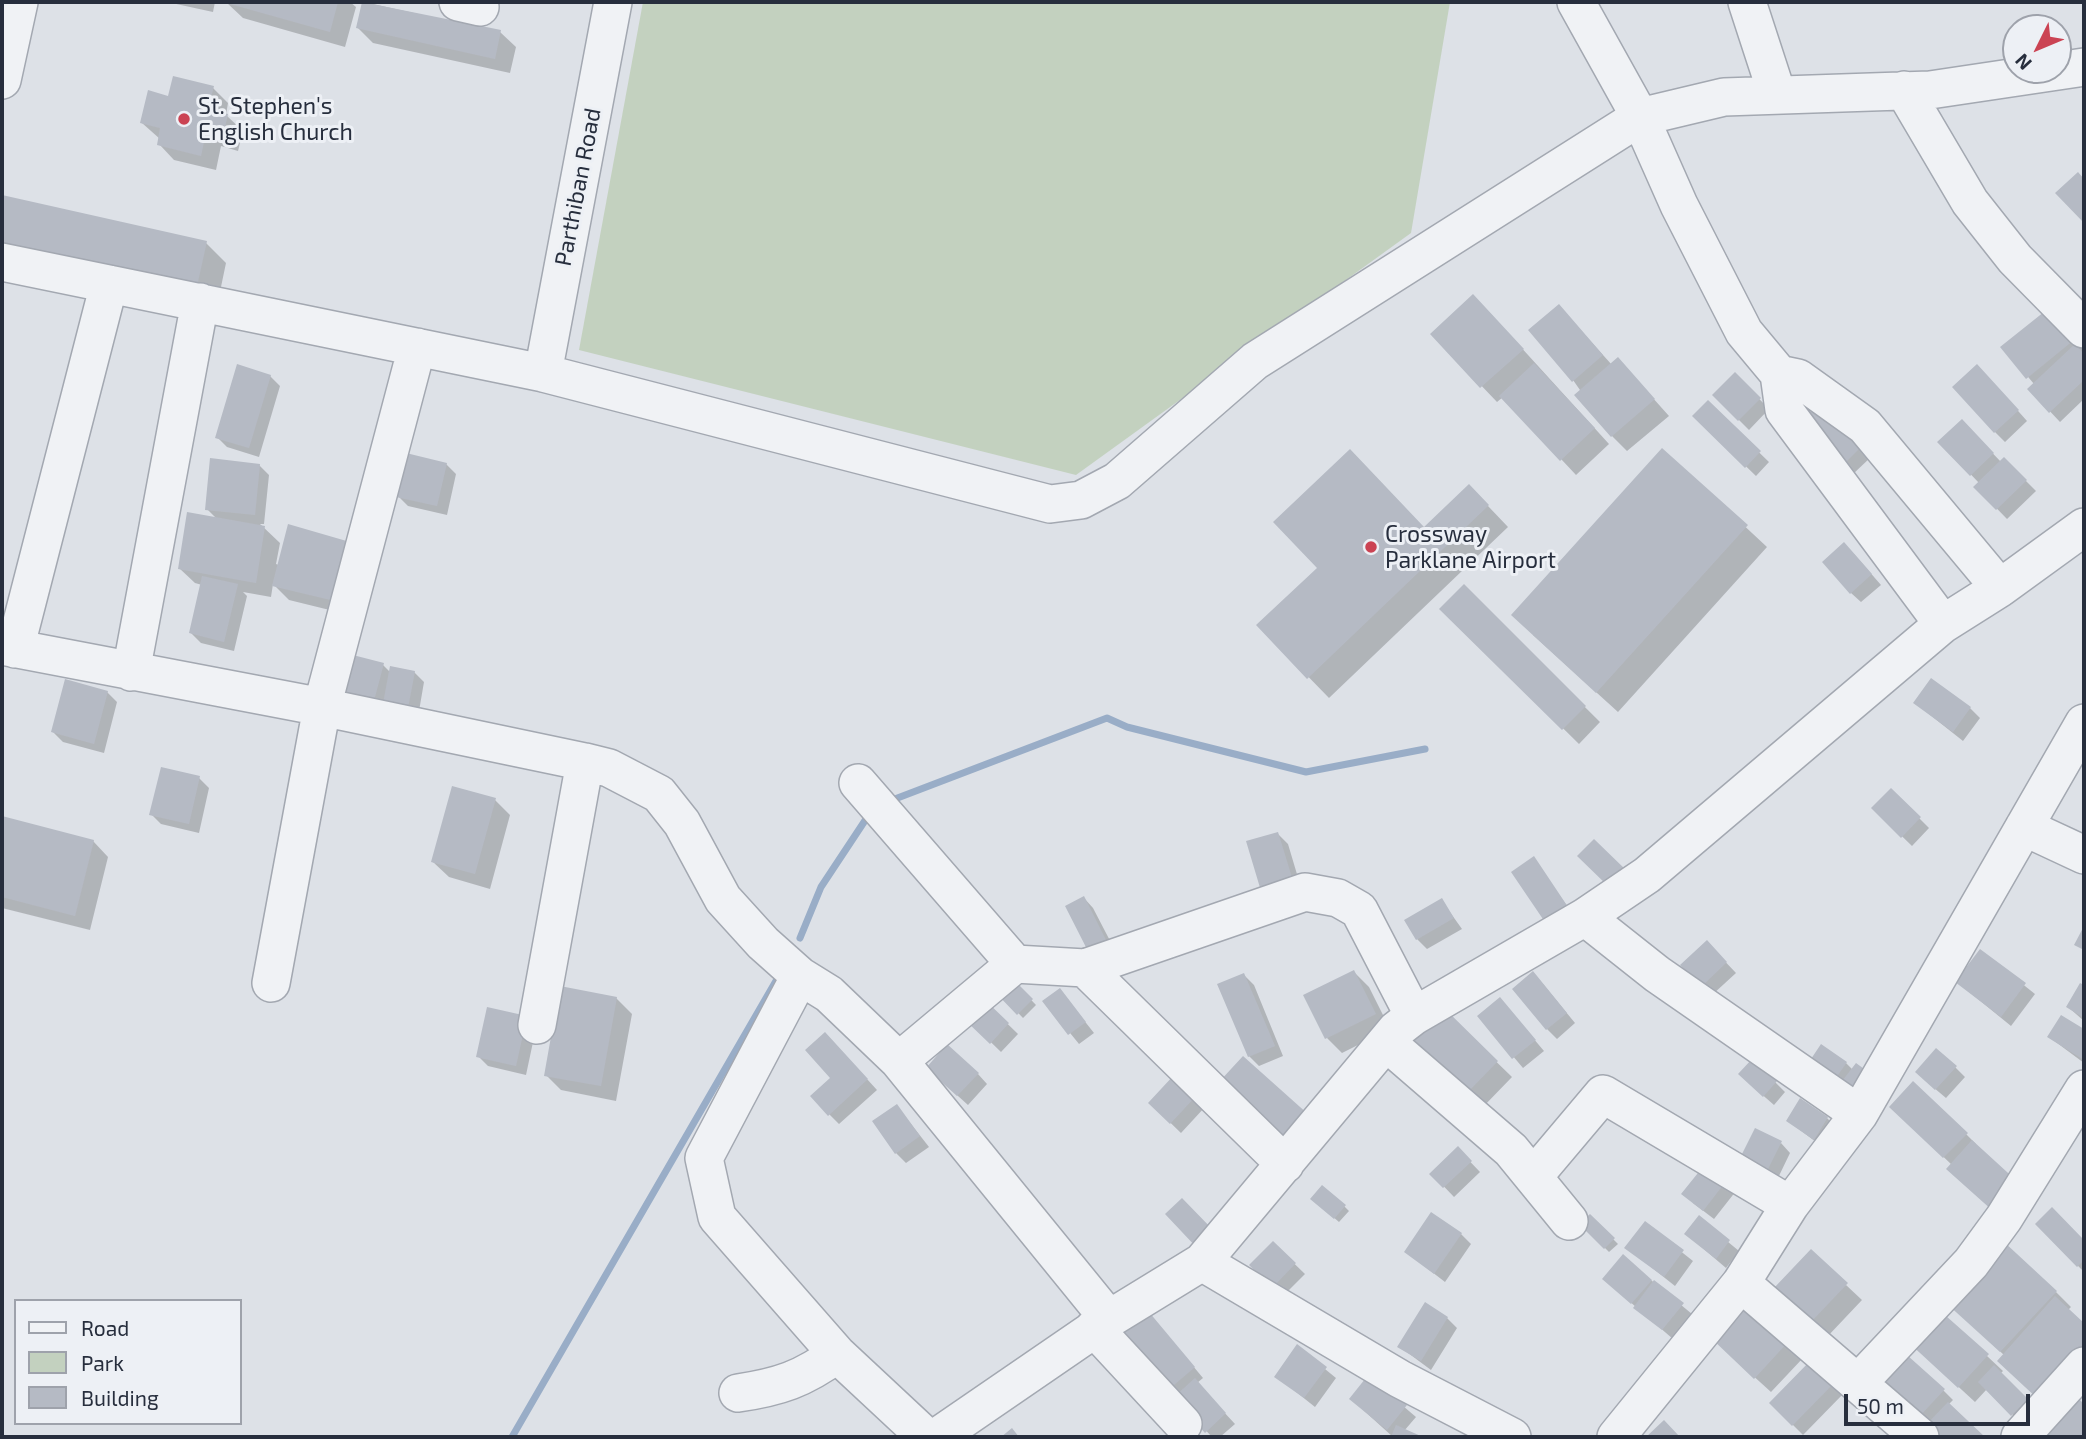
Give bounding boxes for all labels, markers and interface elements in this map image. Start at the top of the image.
north arrow [2002,14,2072,84]
text: N [2010,49,2036,75]
place label: St. Stephen's English Church [198,92,353,146]
street label: Parthiban Road [549,106,607,268]
marker: St. Stephen's English Church [176,111,192,127]
place label: Crossway Parklane Airport [1385,520,1556,574]
marker: Crossway Parklane Airport [1363,539,1379,555]
legend [14,1299,242,1425]
text: Road [81,1315,129,1340]
text: Park [81,1350,124,1375]
scale bar [1848,1380,2034,1424]
text: Building [81,1385,159,1410]
text: 50 m [1857,1393,1904,1418]

